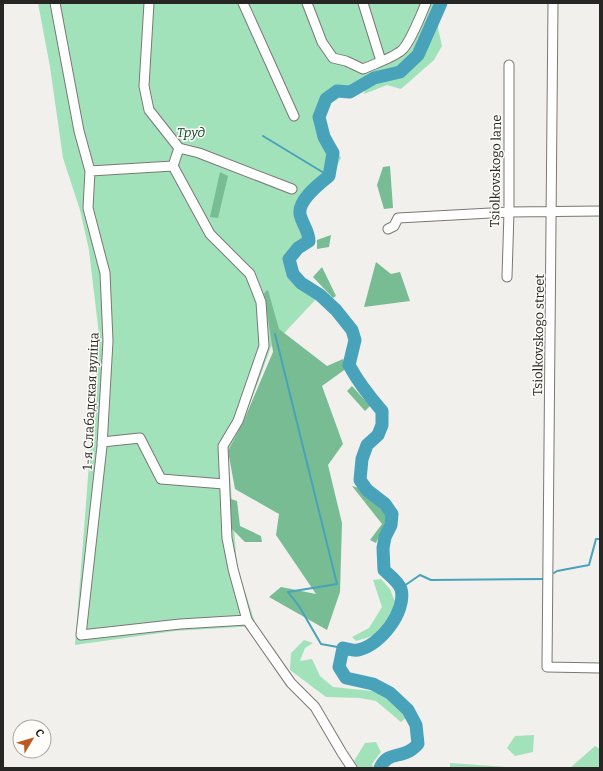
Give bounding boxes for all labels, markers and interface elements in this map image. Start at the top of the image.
street label: Tsiolkovskogo lane [487,114,504,228]
park label: Труд [177,125,206,140]
street label: Tsiolkovskogo street [530,274,547,396]
street label: 1-я Слабадская вуліца [79,332,102,470]
north arrow [12,719,52,759]
text: С [32,726,47,740]

